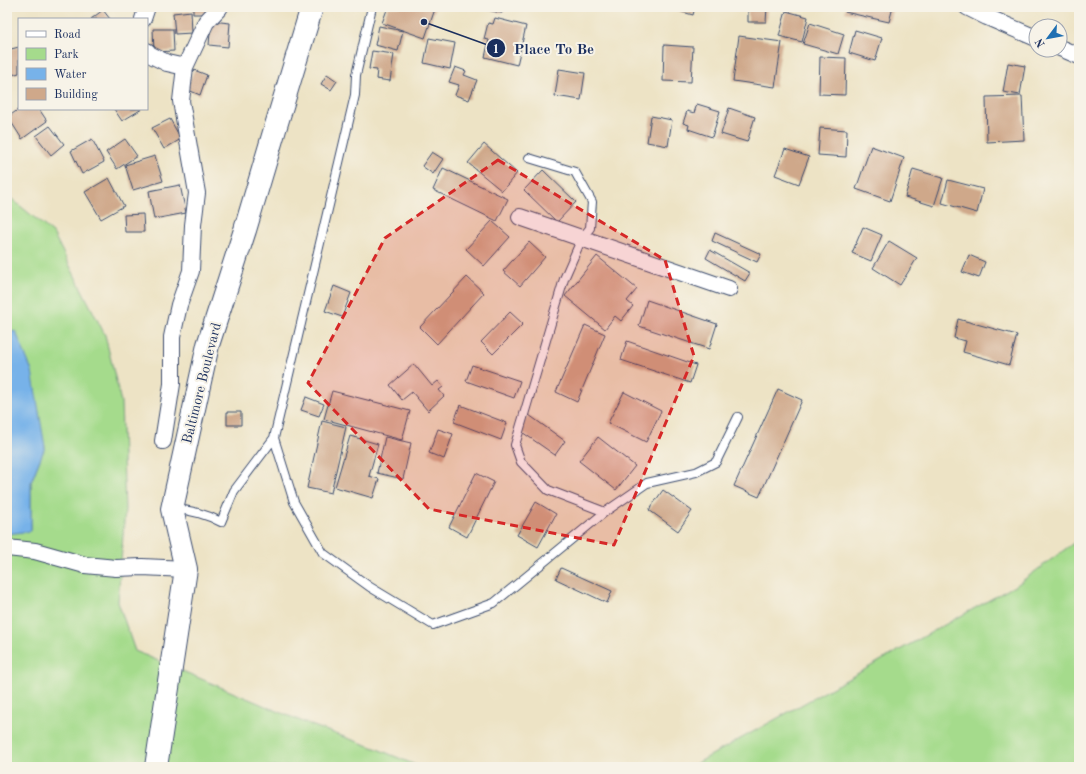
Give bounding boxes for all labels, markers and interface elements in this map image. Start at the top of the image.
legend [18,18,148,110]
north arrow [1028,18,1068,58]
text: Road [54,29,81,41]
callout: Place To Be [486,35,602,62]
text: N [1034,36,1048,49]
text: Place To Be [514,43,594,58]
text: 1 [493,44,499,56]
text: Park [54,49,79,61]
text: Water [54,69,87,81]
text: Building [54,89,98,101]
street label: Baltimore Boulevard [180,321,224,445]

